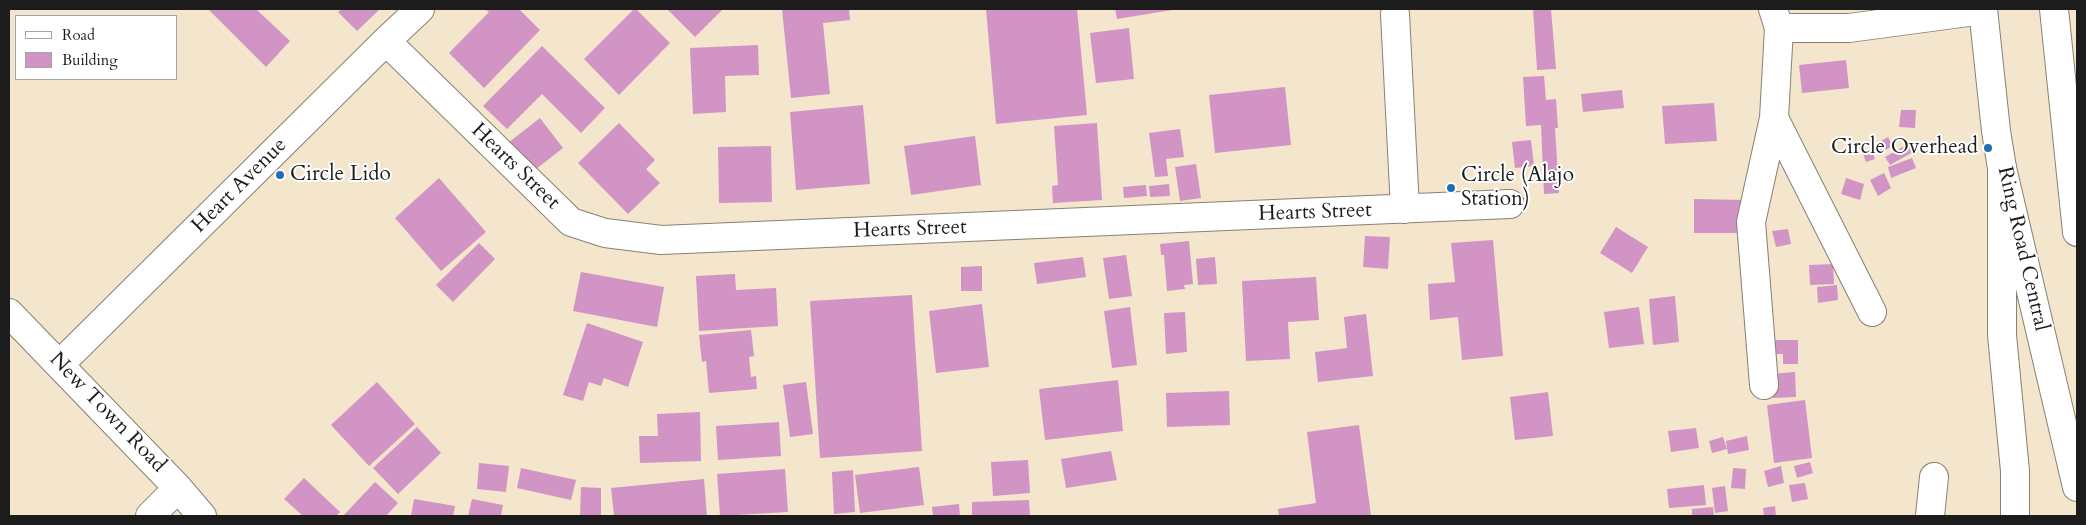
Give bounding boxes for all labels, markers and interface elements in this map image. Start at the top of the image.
legend [15,15,178,80]
text: Road [62,25,95,45]
text: Building [62,50,118,70]
street label: Hearts Street [465,118,565,216]
street label: Heart Avenue [187,133,293,239]
place label: Circle Overhead [1831,135,1978,161]
marker: Circle Overhead [1982,142,1994,154]
place label: Circle Lido [290,162,391,188]
place label: Circle (Alajo Station) [1461,163,1574,213]
street label: Ring Road Central [1991,164,2053,334]
marker: Circle Lido [274,169,286,181]
marker: Circle (Alajo Station) [1445,182,1457,194]
street label: Hearts Street [1258,198,1372,228]
street label: Hearts Street [853,215,967,245]
street label: New Town Road [43,348,171,478]

